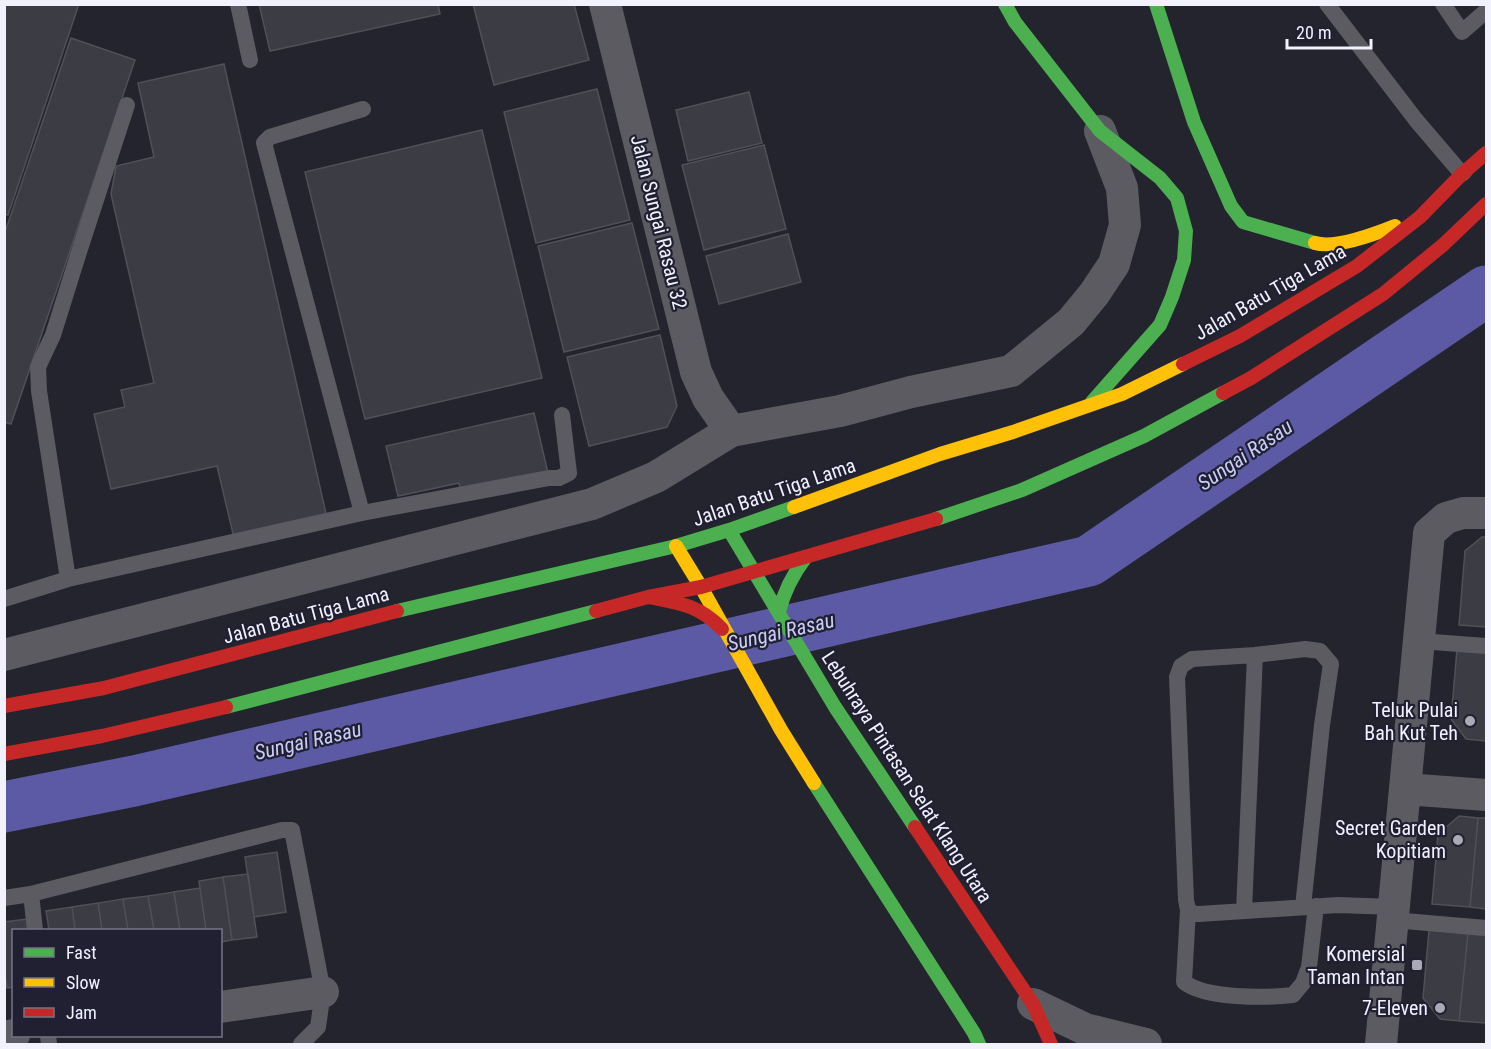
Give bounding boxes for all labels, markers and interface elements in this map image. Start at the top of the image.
scale bar [1287,12,1371,50]
text: 20 m [1296,22,1331,43]
street label: Jalan Sungai Rasau 32 [626,132,692,312]
street label: Jalan Batu Tiga Lama [1190,239,1350,345]
water label: Sungai Rasau [1193,414,1297,495]
street label: Jalan Batu Tiga Lama [689,453,859,531]
street label: Jalan Batu Tiga Lama [220,581,392,649]
water label: Sungai Rasau [725,608,837,656]
street label: Lebuhraya Pintasan Selat Klang Utara [817,647,997,907]
place label: Teluk Pulai Bah Kut Teh [1364,698,1458,745]
marker: Teluk Pulai Bah Kut Teh [1463,714,1477,728]
water label: Sungai Rasau [252,717,364,765]
place label: Secret Garden Kopitiam [1335,816,1446,863]
marker: Secret Garden Kopitiam [1451,833,1465,847]
legend [12,929,222,1037]
text: Fast [66,942,97,963]
place label: Komersial Taman Intan [1307,942,1405,989]
marker: Komersial Taman Intan [1410,958,1424,972]
text: Slow [66,972,101,993]
place label: 7-Eleven [1362,996,1428,1020]
marker: 7-Eleven [1433,1001,1447,1015]
text: Jam [66,1002,97,1023]

